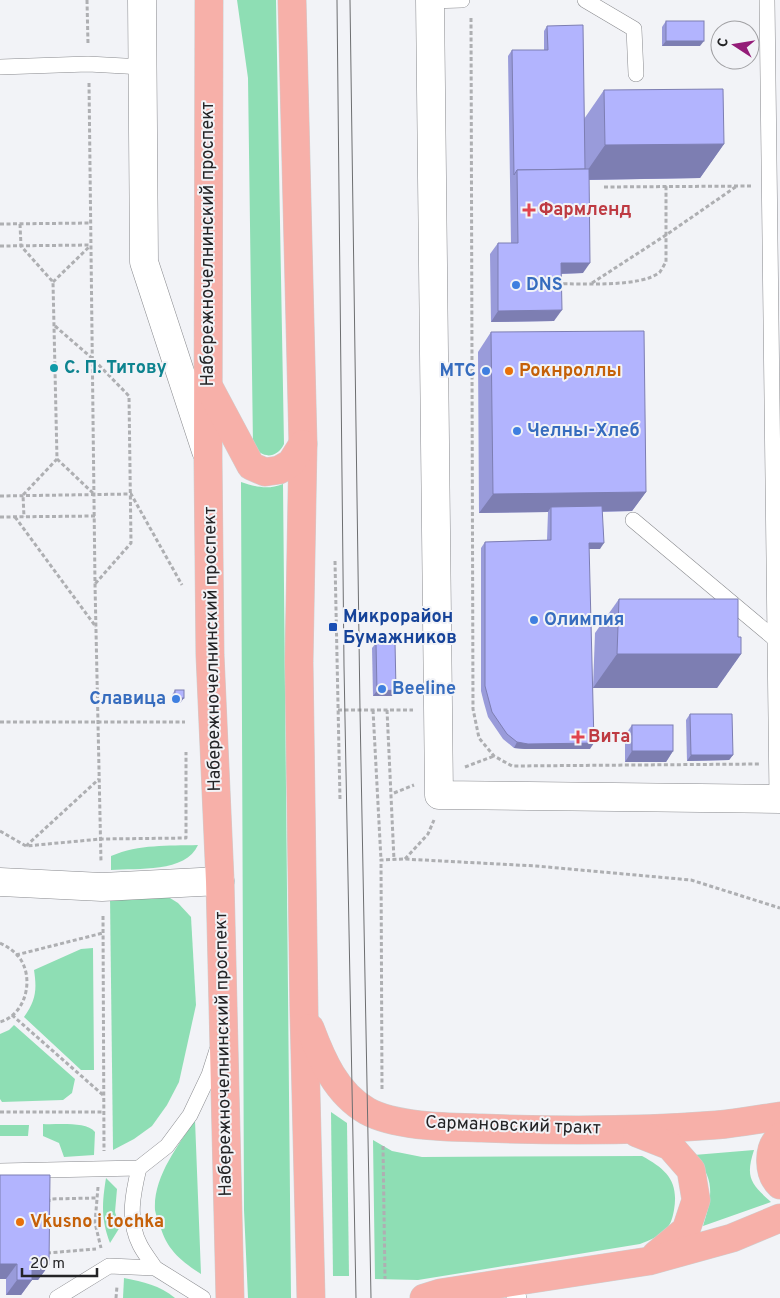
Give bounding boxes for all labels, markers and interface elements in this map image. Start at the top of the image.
north arrow [710,20,760,70]
text: С [715,36,733,49]
street label: Набережночелнинский проспект [197,101,220,387]
place label: Фармленд [539,199,631,222]
marker: Фармленд [523,204,535,216]
place label: DNS [526,274,563,297]
marker: DNS [510,279,522,291]
place label: С. П. Титову [64,357,167,380]
place label: МТС [439,360,476,383]
place label: Рокнроллы [519,360,622,383]
marker: С. П. Титову [48,362,60,374]
marker: МТС [480,365,492,377]
marker: Рокнроллы [503,365,515,377]
place label: Челны-Хлеб [527,420,640,443]
marker: Челны-Хлеб [511,425,523,437]
street label: Набережночелнинский проспект [199,506,227,792]
place label: Микрорайон Бумажников [343,606,457,650]
place label: Олимпия [544,609,624,632]
marker: Олимпия [528,614,540,626]
marker: Микрорайон Бумажников [327,621,339,633]
place label: Beeline [392,678,456,701]
marker: Beeline [376,683,388,695]
place label: Славица [89,688,166,711]
marker: Славица [170,693,182,705]
place label: Вита [588,726,630,749]
marker: Вита [572,731,584,743]
street label: Набережночелнинский проспект [210,911,238,1197]
street label: Сармановский тракт [425,1111,601,1141]
place label: Vkusno i tochka [30,1211,164,1234]
marker: Vkusno i tochka [14,1216,26,1228]
scale bar [22,1246,98,1278]
text: 20 m [30,1255,65,1274]

